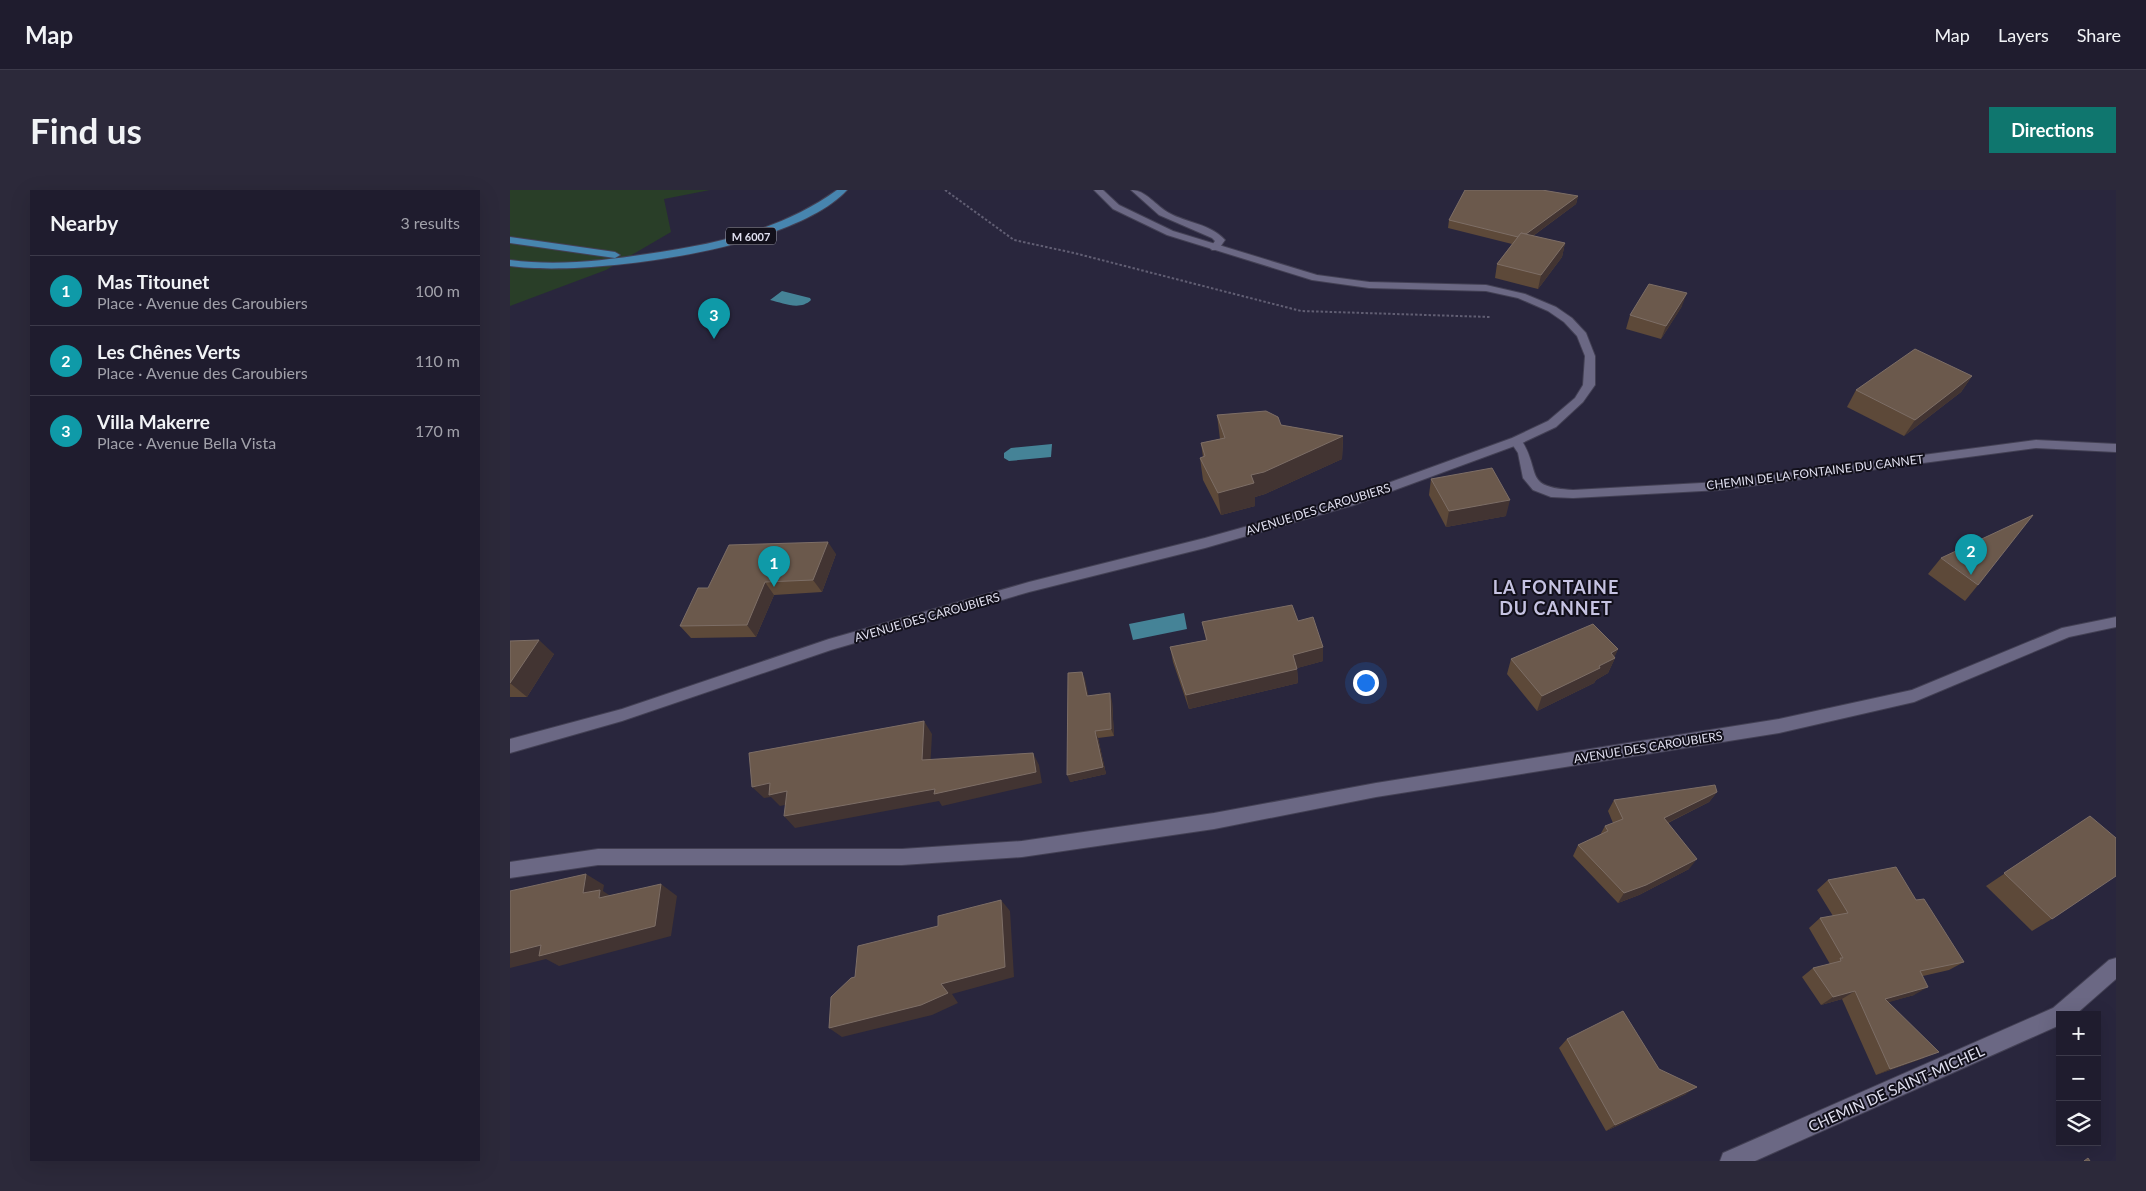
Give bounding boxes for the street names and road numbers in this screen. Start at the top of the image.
road number: M 6007 [726,227,776,244]
street label: CHEMIN DE LA FONTAINE DU CANNET [1705,451,1925,493]
street label: AVENUE DES CAROUBIERS [1244,480,1392,538]
street label: AVENUE DES CAROUBIERS [853,589,1001,645]
street label: AVENUE DES CAROUBIERS [1573,728,1723,766]
street label: CHEMIN DE SAINT-MICHEL [1805,1041,1987,1135]

